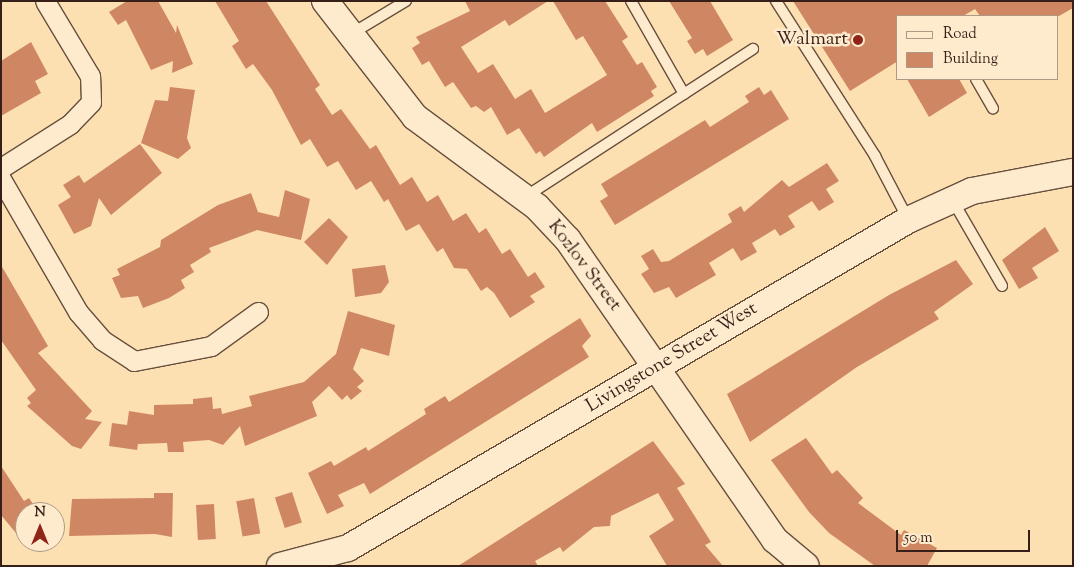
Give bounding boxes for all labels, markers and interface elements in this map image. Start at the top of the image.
legend [896,15,1059,80]
text: Road [943,24,977,45]
place label: Walmart [776,29,848,51]
marker: Walmart [852,34,864,46]
text: Building [943,49,998,70]
street label: Kozlov Street [542,216,626,316]
street label: Livingstone Street West [582,298,762,418]
north arrow [15,502,65,552]
text: N [34,503,46,523]
scale bar [899,520,1033,552]
text: 50 m [904,528,933,549]

